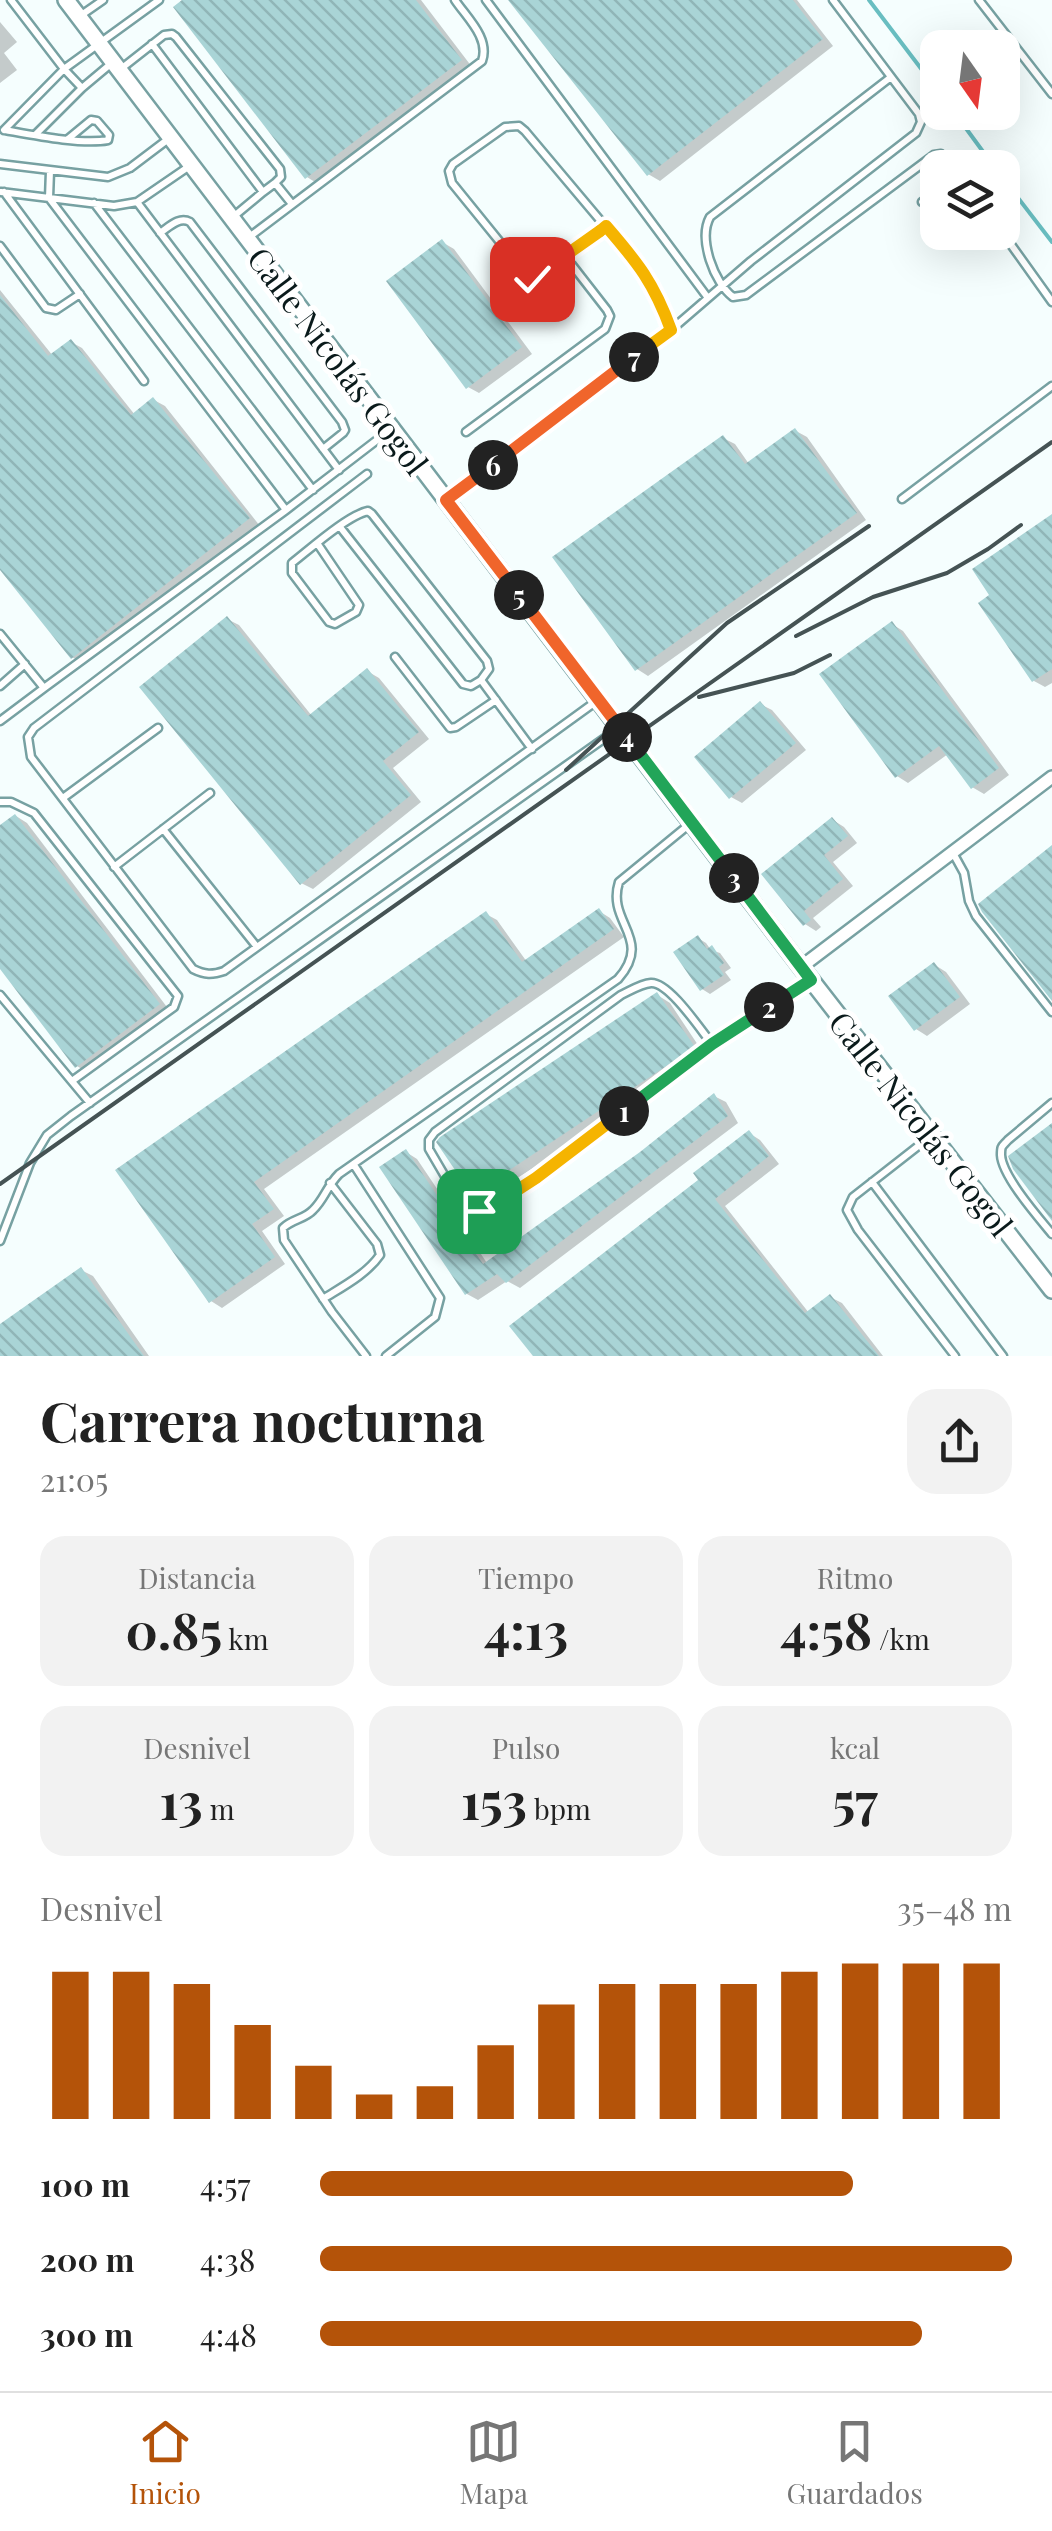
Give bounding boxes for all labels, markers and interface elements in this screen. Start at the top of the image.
north arrow [920,30,1020,130]
map controls [920,30,1020,250]
button: layers [920,150,1020,250]
street label: Calle Nicolás Gogol [239,237,439,483]
pin [490,237,575,322]
icon: check [505,252,560,307]
pin: 7 [609,332,659,382]
text: 7 [628,338,640,375]
pin: 6 [468,440,518,490]
text: 6 [485,446,501,483]
pin: 5 [494,570,544,620]
text: 5 [513,576,525,613]
pin: 4 [602,712,652,762]
text: 4 [620,718,634,755]
pin: 3 [709,853,759,903]
text: 3 [727,859,741,896]
pin: 2 [744,982,794,1032]
text: 2 [762,988,776,1025]
street label: Calle Nicolás Gogol [820,1002,1024,1244]
pin: 1 [599,1086,649,1136]
text: 1 [619,1092,629,1129]
pin [437,1169,522,1254]
icon: arrive [452,1184,507,1239]
text: Carrera nocturna [40,1382,485,1456]
button: share [907,1389,1012,1494]
text: 21:05 [40,1457,108,1500]
text: Distancia [138,1559,256,1596]
text: Tiempo [478,1559,574,1596]
text: Ritmo [817,1559,893,1596]
text: 0.85 [125,1596,222,1663]
text: 4:13 [484,1596,568,1663]
text: 4:58 [780,1596,872,1663]
text: km [222,1620,269,1657]
text: /km [872,1620,930,1657]
text: Desnivel [143,1729,251,1766]
text: Pulso [492,1729,560,1766]
text: kcal [830,1729,880,1766]
text: 13 [159,1766,203,1833]
text: 153 [461,1766,527,1833]
text: 57 [832,1766,878,1833]
text: m [203,1790,235,1827]
text: bpm [527,1790,591,1827]
text: Desnivel [40,1886,163,1929]
text: 35–48 m [897,1886,1012,1929]
text: 100 m [40,2162,130,2205]
text: 4:57 [200,2162,251,2205]
text: 200 m [40,2237,134,2280]
text: 4:38 [200,2237,255,2280]
text: 300 m [40,2312,133,2355]
text: 4:48 [200,2312,257,2355]
tab: Inicio [129,2414,201,2511]
tab: Mapa [460,2414,528,2511]
tab: Guardados [787,2414,923,2511]

